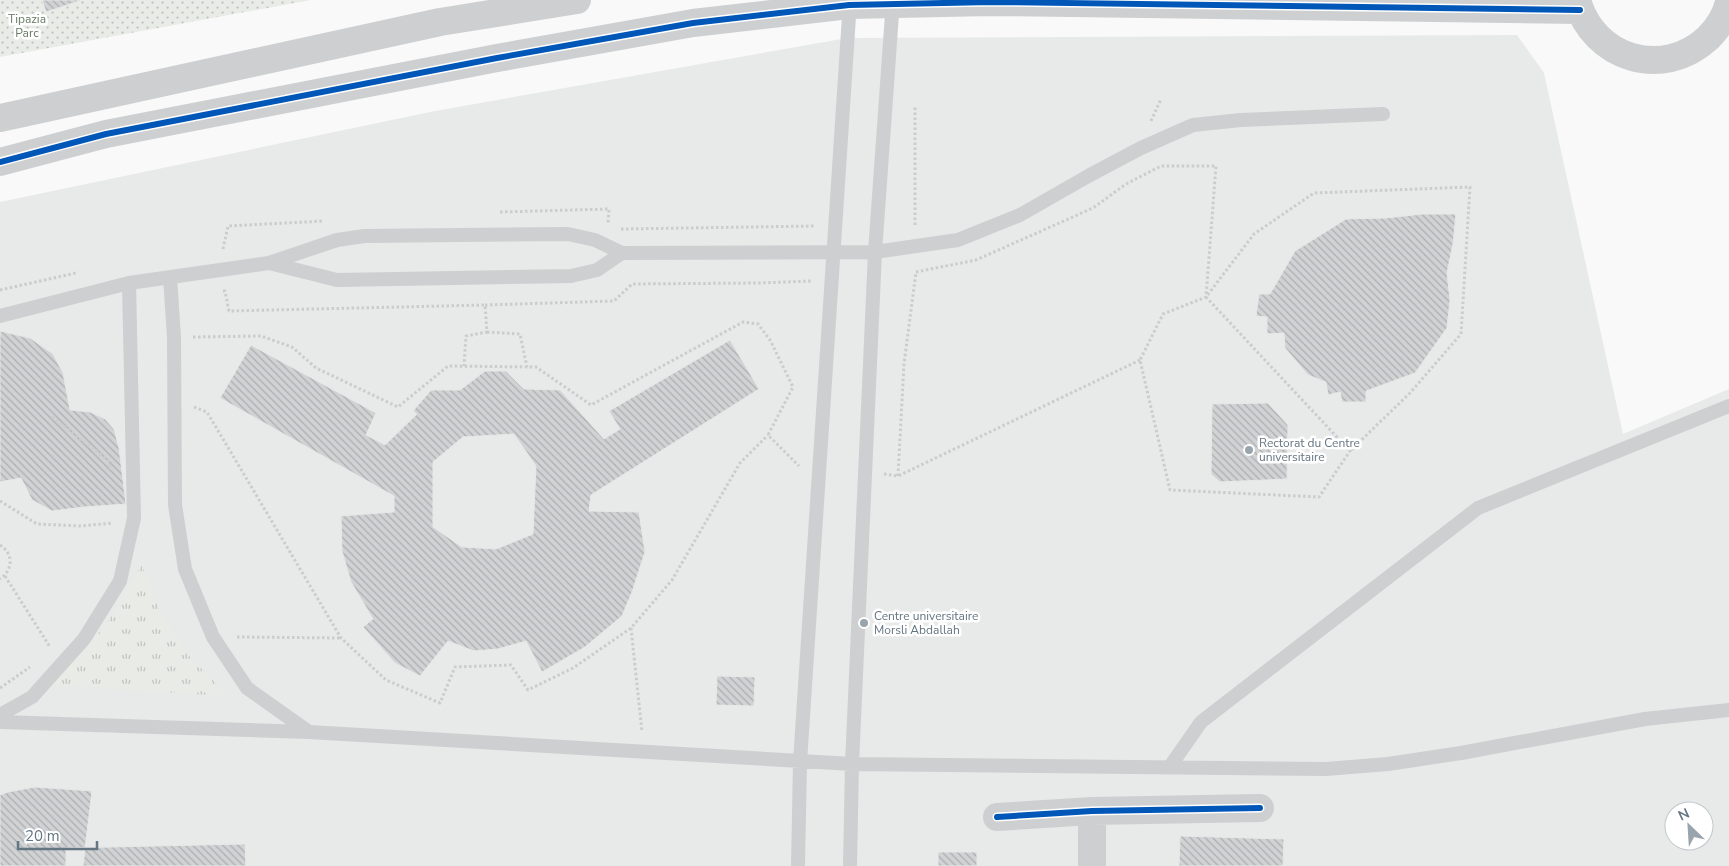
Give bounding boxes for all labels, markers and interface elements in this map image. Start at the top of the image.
park label: Tipazia Parc [8,11,46,41]
place label: Rectorat du Centre universitaire [1259,435,1360,465]
marker: Rectorat du Centre universitaire [1243,444,1255,456]
place label: Centre universitaire Morsli Abdallah [874,608,978,638]
marker: Centre universitaire Morsli Abdallah [858,617,870,629]
north arrow [1664,801,1714,851]
text: N [1675,804,1692,825]
scale bar [18,818,96,850]
text: 20 m [25,826,60,846]

